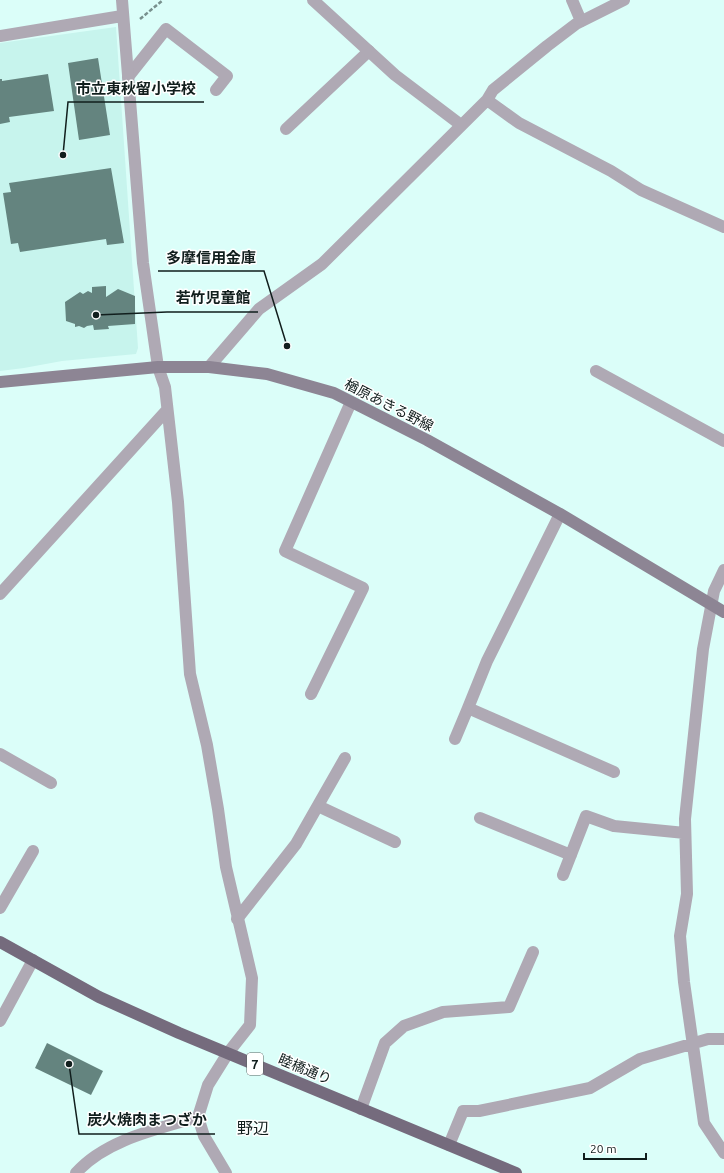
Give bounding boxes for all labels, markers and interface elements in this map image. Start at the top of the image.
callout: 市立東秋留小学校 [68,75,204,102]
text: 市立東秋留小学校 [76,80,196,97]
callout: 多摩信用金庫 [158,244,264,271]
text: 多摩信用金庫 [166,249,256,266]
callout: 若竹児童館 [167,285,258,312]
text: 若竹児童館 [175,289,251,306]
street label: 楢原あきる野線 [342,376,436,434]
street label: 睦橋通り [276,1051,334,1087]
road number: 7 [247,1053,263,1075]
callout: 炭火焼肉まつざか [79,1107,215,1134]
text: 炭火焼肉まつざか [87,1111,207,1128]
district label: 野辺 [237,1119,269,1137]
scale bar [584,1135,646,1161]
text: 20 m [590,1142,617,1155]

